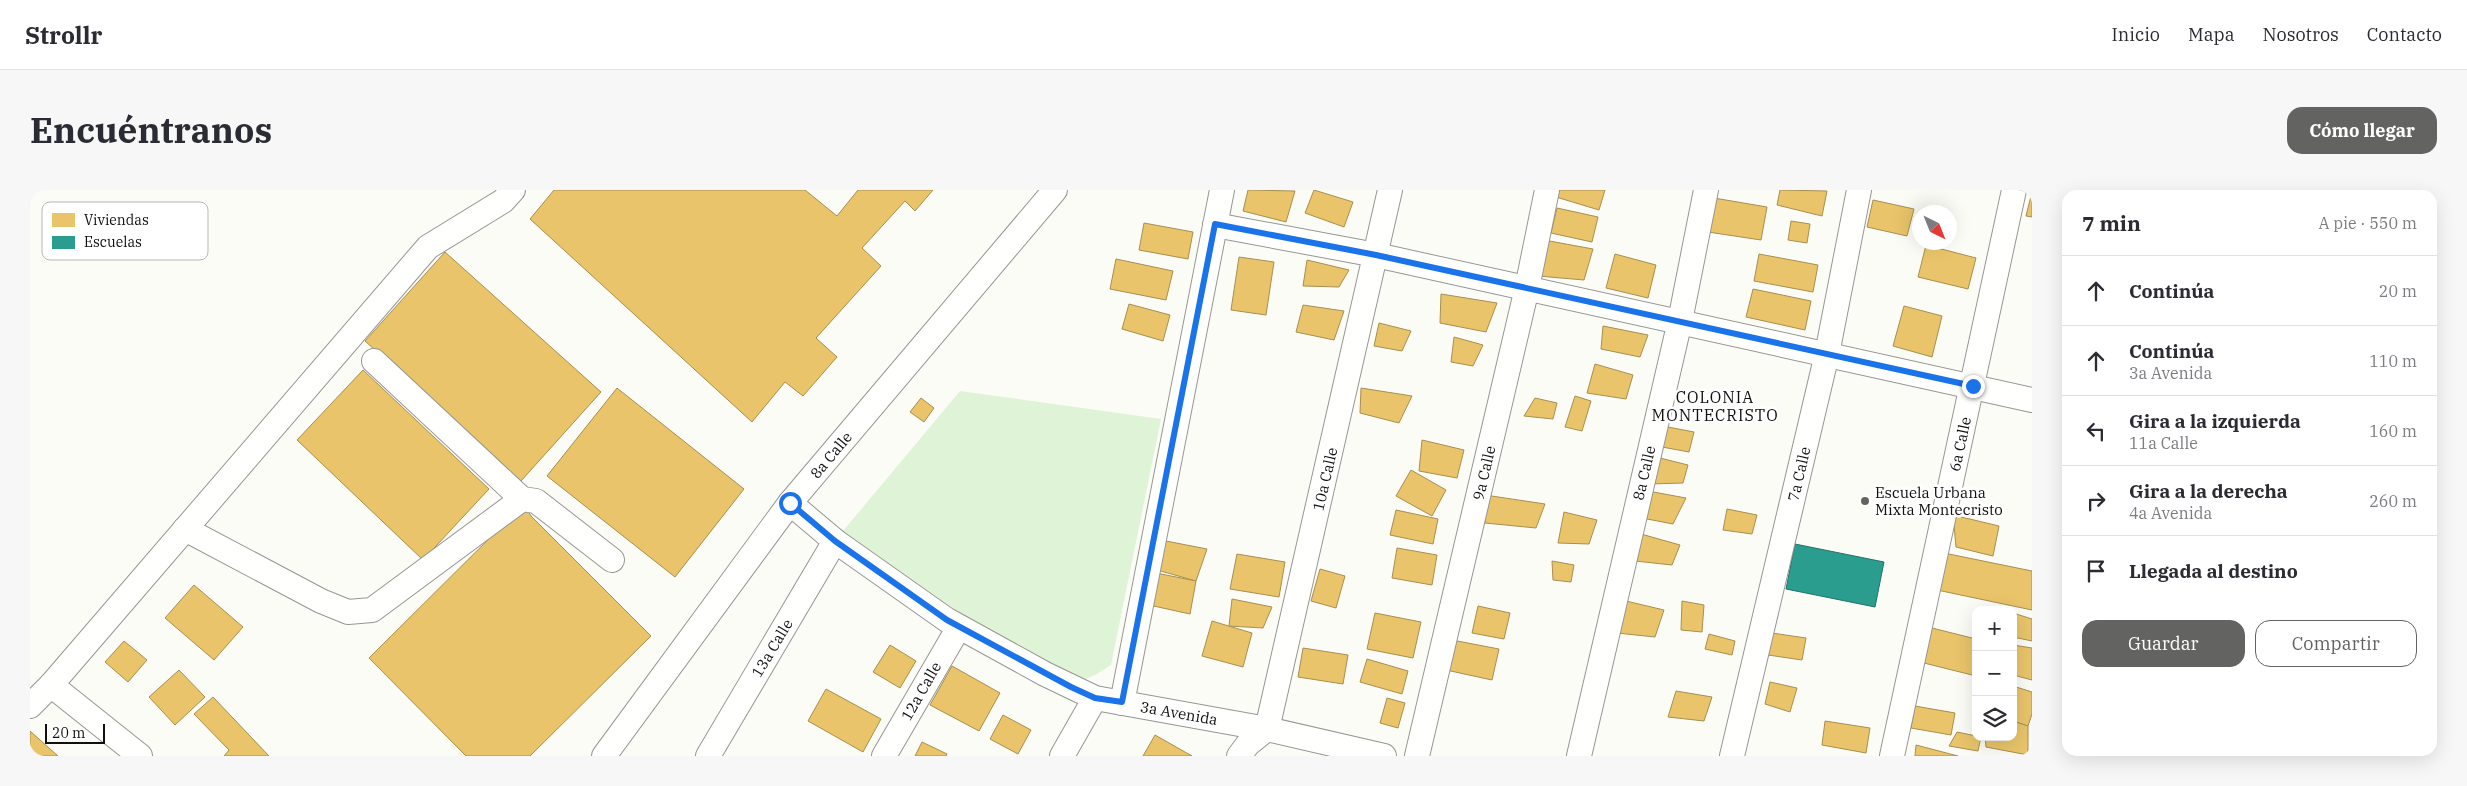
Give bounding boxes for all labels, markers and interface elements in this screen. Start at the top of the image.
text: Strollr [25,19,102,51]
text: Inicio [2112,23,2160,46]
text: Mapa [2188,23,2235,46]
text: Nosotros [2263,23,2339,46]
text: Contacto [2367,23,2442,46]
text: Encuéntranos [30,107,272,153]
button: Cómo llegar [2287,107,2437,154]
legend [42,202,208,260]
north arrow [1912,205,1957,250]
text: 7 min [2082,209,2141,237]
text: Viviendas [84,211,149,229]
text: A pie · 550 m [2319,213,2417,233]
text: Escuelas [84,233,142,251]
icon: ahead [2082,277,2110,305]
text: Continúa [2129,279,2214,303]
text: 20 m [2379,281,2417,301]
text: Continúa [2129,339,2214,363]
icon: ahead [2082,347,2110,375]
text: 110 m [2369,351,2417,371]
text: 3a Avenida [2129,363,2212,383]
route end [1962,375,1985,398]
district label: COLONIA MONTECRISTO [1651,387,1779,425]
text: Gira a la izquierda [2129,409,2301,433]
street label: 6a Calle [1945,415,1975,473]
icon: left [2082,417,2110,445]
text: 160 m [2369,421,2417,441]
street label: 8a Calle [806,428,856,482]
text: 11a Calle [2129,433,2198,453]
street label: 9a Calle [1469,444,1499,502]
street label: 8a Calle [1629,444,1659,502]
street label: 10a Calle [1308,445,1342,513]
street label: 7a Calle [1784,445,1814,503]
text: Gira a la derecha [2129,479,2288,503]
place label: Escuela Urbana Mixta Montecristo [1875,483,2003,519]
icon: right [2082,487,2110,515]
text: 260 m [2369,491,2417,511]
route start [779,492,802,515]
marker: Escuela Urbana Mixta Montecristo [1859,495,1871,507]
text: 4a Avenida [2129,503,2212,523]
icon: arrive [2082,557,2110,585]
text: Llegada al destino [2129,559,2298,583]
map controls [1972,606,2017,741]
button: + [1972,606,2017,651]
street label: 13a Calle [747,615,797,681]
button: Guardar [2082,620,2245,667]
button: Compartir [2255,620,2417,667]
button: − [1972,651,2017,696]
street label: 12a Calle [897,658,945,724]
button: layers [1972,696,2017,741]
street label: 3a Avenida [1139,697,1219,729]
scale bar [45,721,105,744]
text: 20 m [52,724,85,742]

